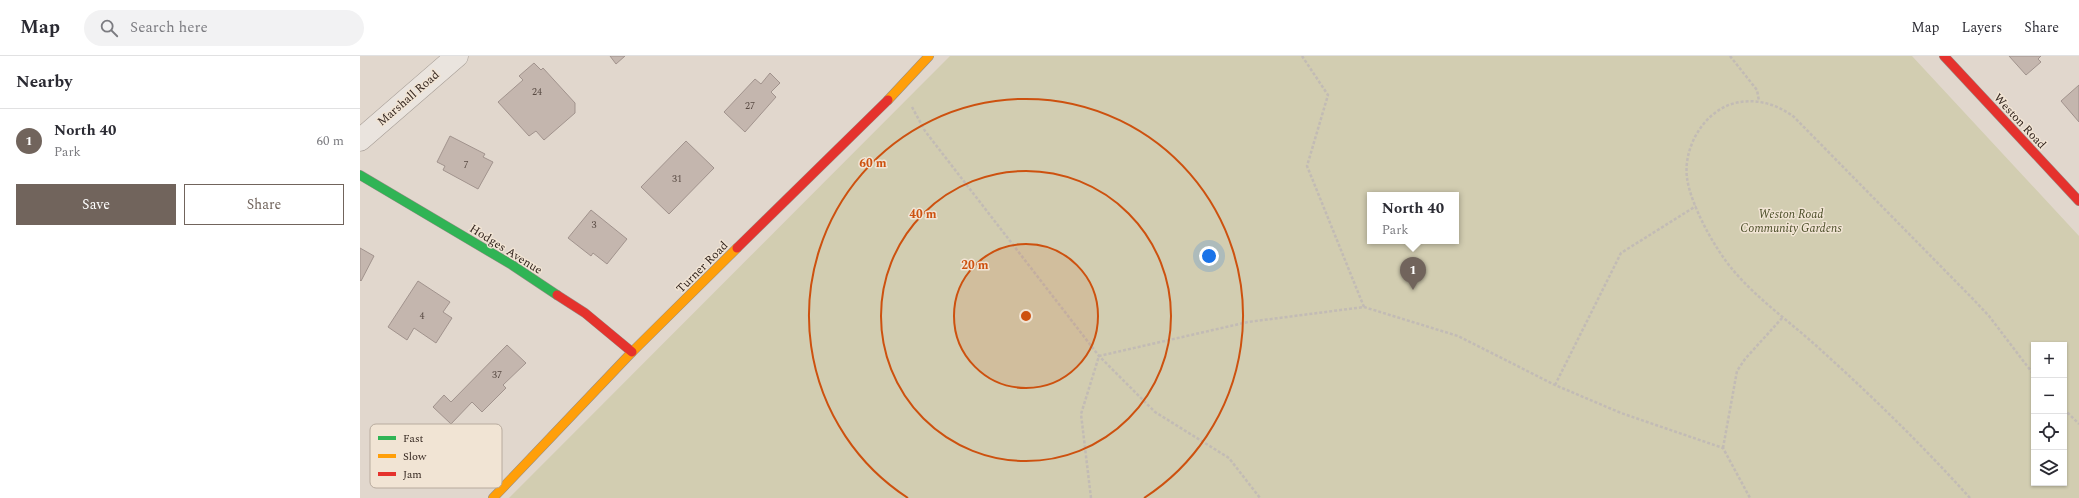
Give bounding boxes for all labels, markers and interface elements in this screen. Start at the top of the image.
search box [84,10,364,46]
text: Map [20,13,60,42]
text: Search here [130,16,208,39]
icon: search [98,17,120,39]
text: Map [1911,17,1940,38]
text: Layers [1962,17,2002,38]
text: Share [2024,17,2059,38]
street label: Marshall Road [373,66,444,131]
text: Nearby [16,69,72,95]
house number: 24 [532,84,542,100]
street label: Weston Road [1989,89,2051,154]
house number: 27 [745,98,755,114]
text: North 40 [54,119,116,142]
text: 1 [25,131,33,151]
text: 60 m [317,131,344,151]
text: Park [54,142,81,162]
text: 60 m [859,154,887,173]
house number: 7 [464,157,469,173]
house number: 31 [672,171,682,187]
button: Save [16,184,176,225]
button: Share [184,184,344,225]
popup [1367,192,1459,244]
text: North 40 [1382,197,1444,220]
text: 40 m [909,205,937,224]
park label: Weston Road Community Gardens [1740,205,1842,238]
house number: 3 [592,217,597,233]
street label: Hodges Avenue [466,219,546,280]
text: Park [1382,220,1409,240]
street label: Turner Road [672,237,733,298]
your location [1199,246,1219,266]
text: 20 m [961,256,989,275]
pin: 1 [1400,257,1426,290]
house number: 4 [420,308,425,324]
centre of rings [1019,309,1033,323]
map controls [2031,342,2067,486]
button: + [2031,342,2067,378]
house number: 37 [492,367,502,383]
button: − [2031,378,2067,414]
button: locate [2031,414,2067,450]
legend [370,424,502,488]
text: Fast [403,430,424,447]
text: Slow [403,448,427,465]
button: layers [2031,450,2067,486]
text: Jam [403,466,422,483]

